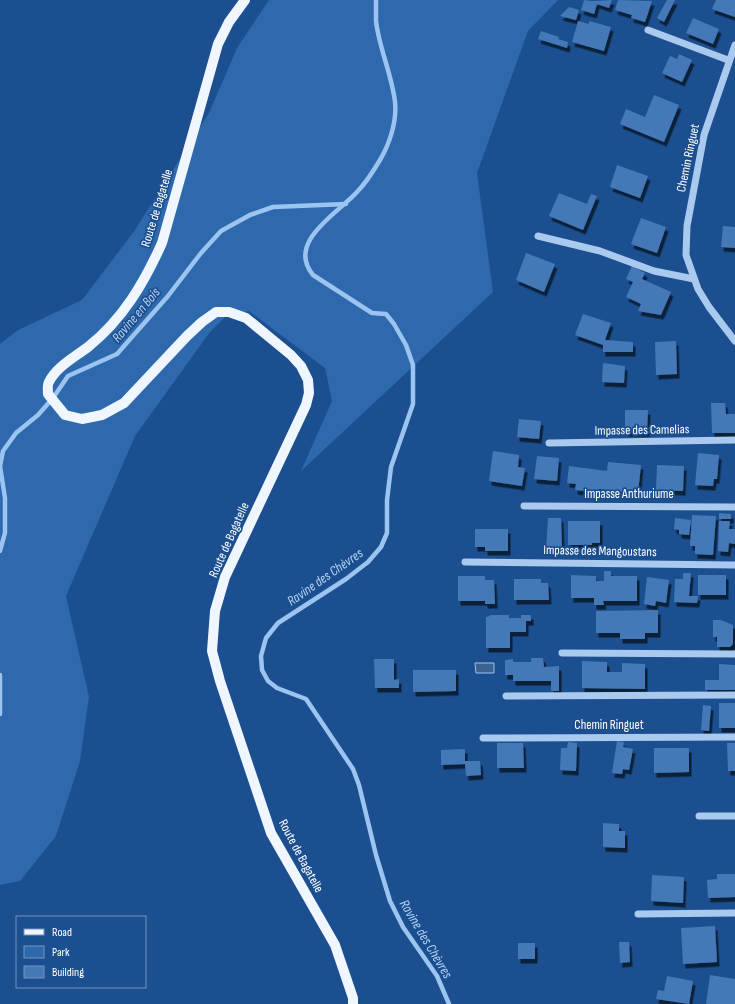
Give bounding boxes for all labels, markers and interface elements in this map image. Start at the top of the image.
street label: Chemin Ringuet [673,122,703,194]
street label: Route de Bagatelle [138,167,176,249]
water label: Ravine en Bois [108,284,164,346]
street label: Impasse des Camelias [595,421,690,439]
street label: Impasse Anthuriume [584,486,674,502]
street label: Route de Bagatelle [205,500,253,580]
street label: Impasse des Mangoustans [543,542,657,560]
water label: Ravine des Chèvres [284,545,366,609]
street label: Chemin Ringuet [574,717,644,733]
street label: Route de Bagatelle [275,817,327,895]
water label: Ravine des Chèvres [396,897,456,982]
legend [16,916,146,988]
text: Road [52,925,72,940]
text: Park [52,945,70,960]
text: Building [52,965,84,980]

